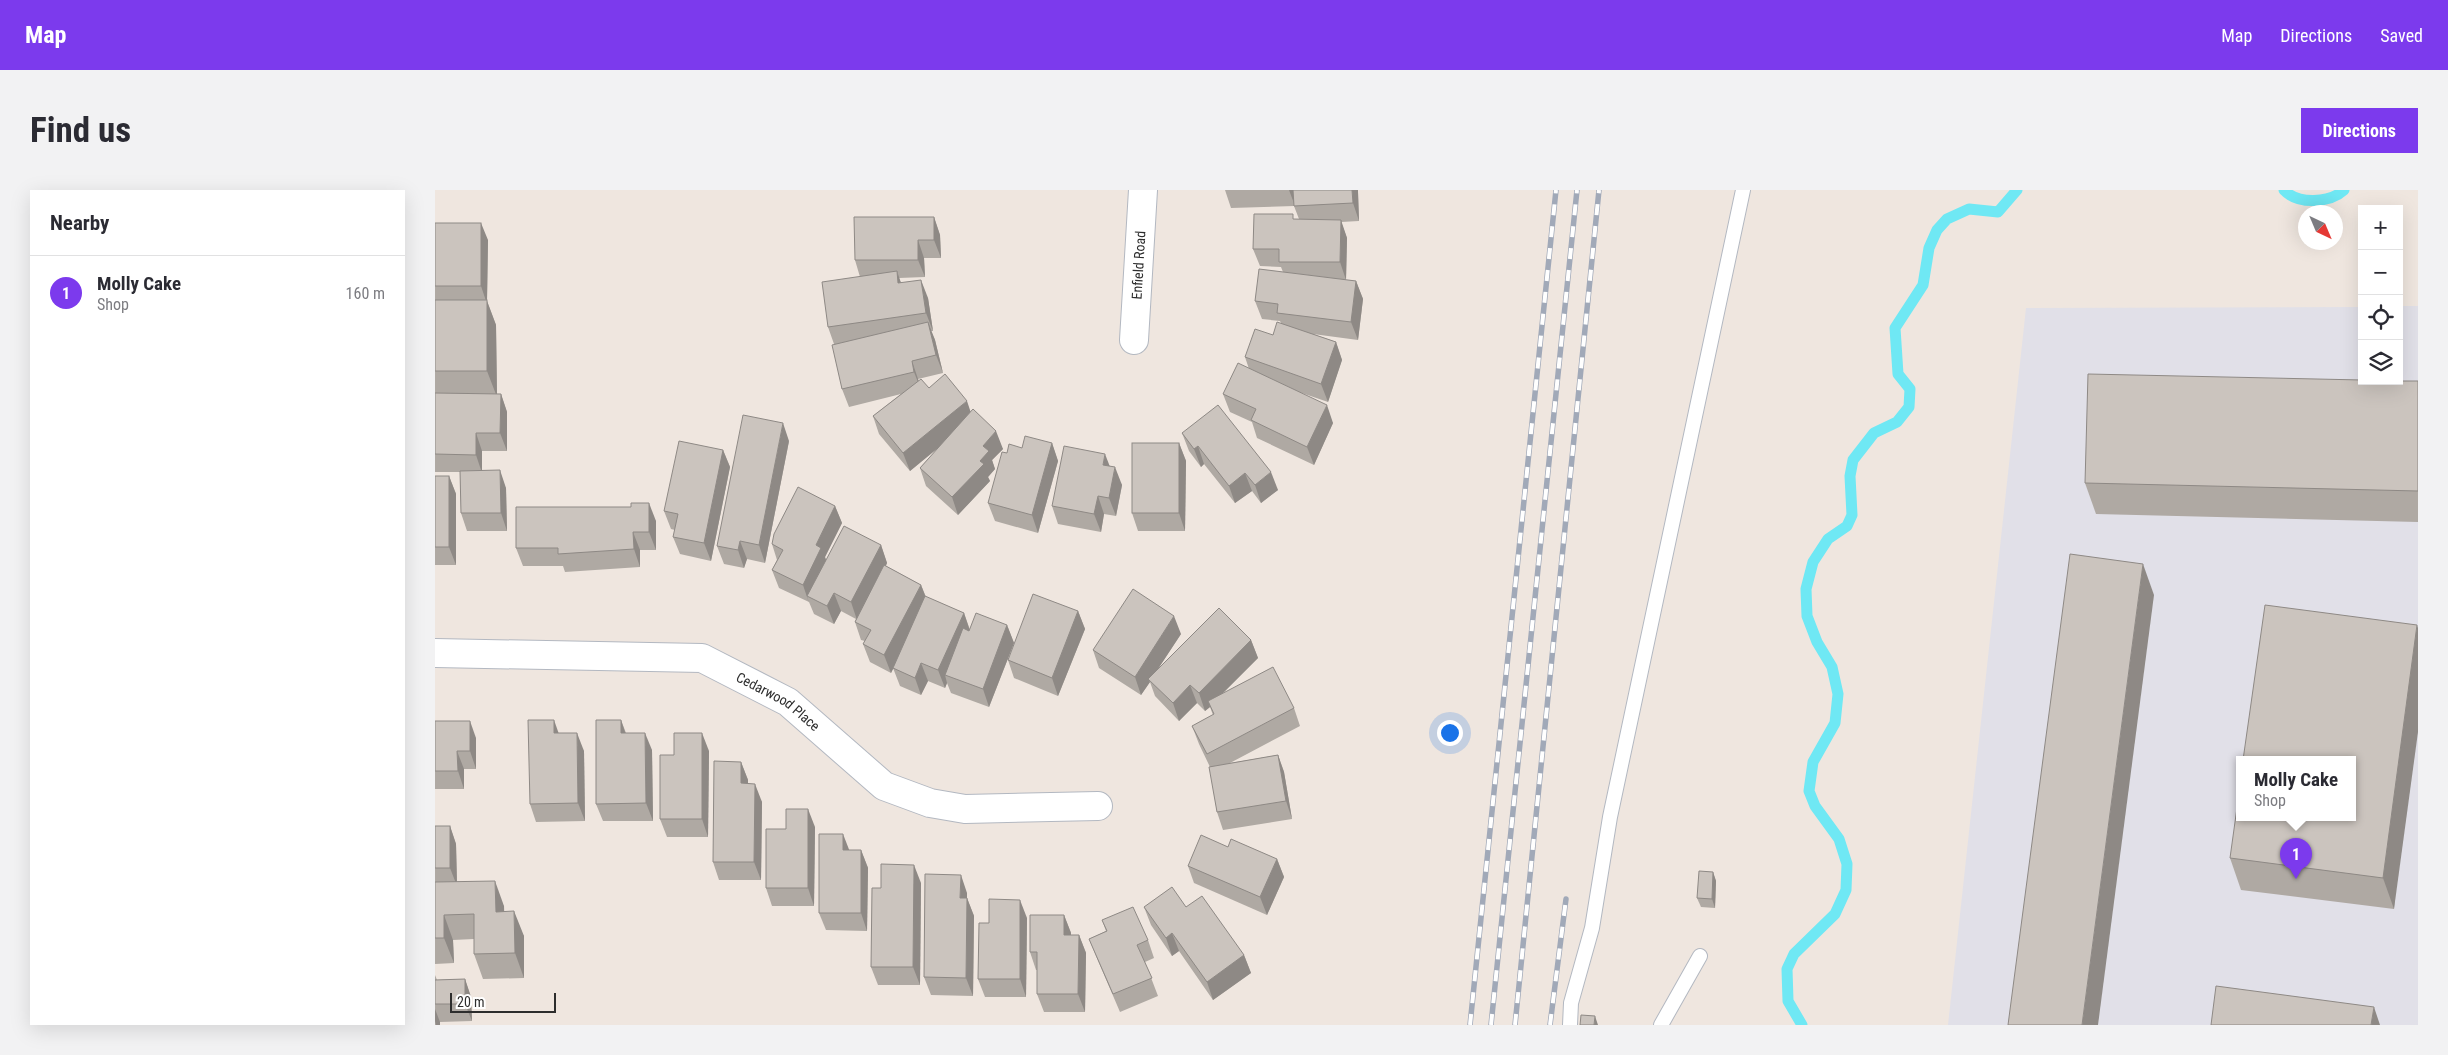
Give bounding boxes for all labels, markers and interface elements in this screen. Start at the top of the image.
text: Map [25,21,66,49]
text: Map [2221,25,2252,46]
text: Directions [2280,25,2352,46]
text: Saved [2380,25,2423,46]
button: Directions [2301,108,2418,153]
text: Find us [30,110,131,151]
north arrow [2298,205,2343,250]
map controls [2358,205,2403,385]
button: + [2358,205,2403,250]
text: Nearby [50,211,109,235]
street label: Enfield Road [1128,230,1149,300]
button: − [2358,250,2403,295]
text: Molly Cake [97,272,181,295]
text: 1 [62,284,70,303]
text: 160 m [346,284,385,303]
text: Shop [97,295,129,314]
button: locate [2358,295,2403,340]
button: layers [2358,340,2403,385]
street label: Cedarwood Place [734,669,823,734]
your location [1437,720,1463,746]
popup [2236,756,2356,821]
text: Molly Cake [2254,768,2338,791]
text: Shop [2254,791,2286,810]
pin: 1 [2280,838,2312,879]
scale bar [450,990,556,1013]
text: 20 m [457,994,485,1010]

